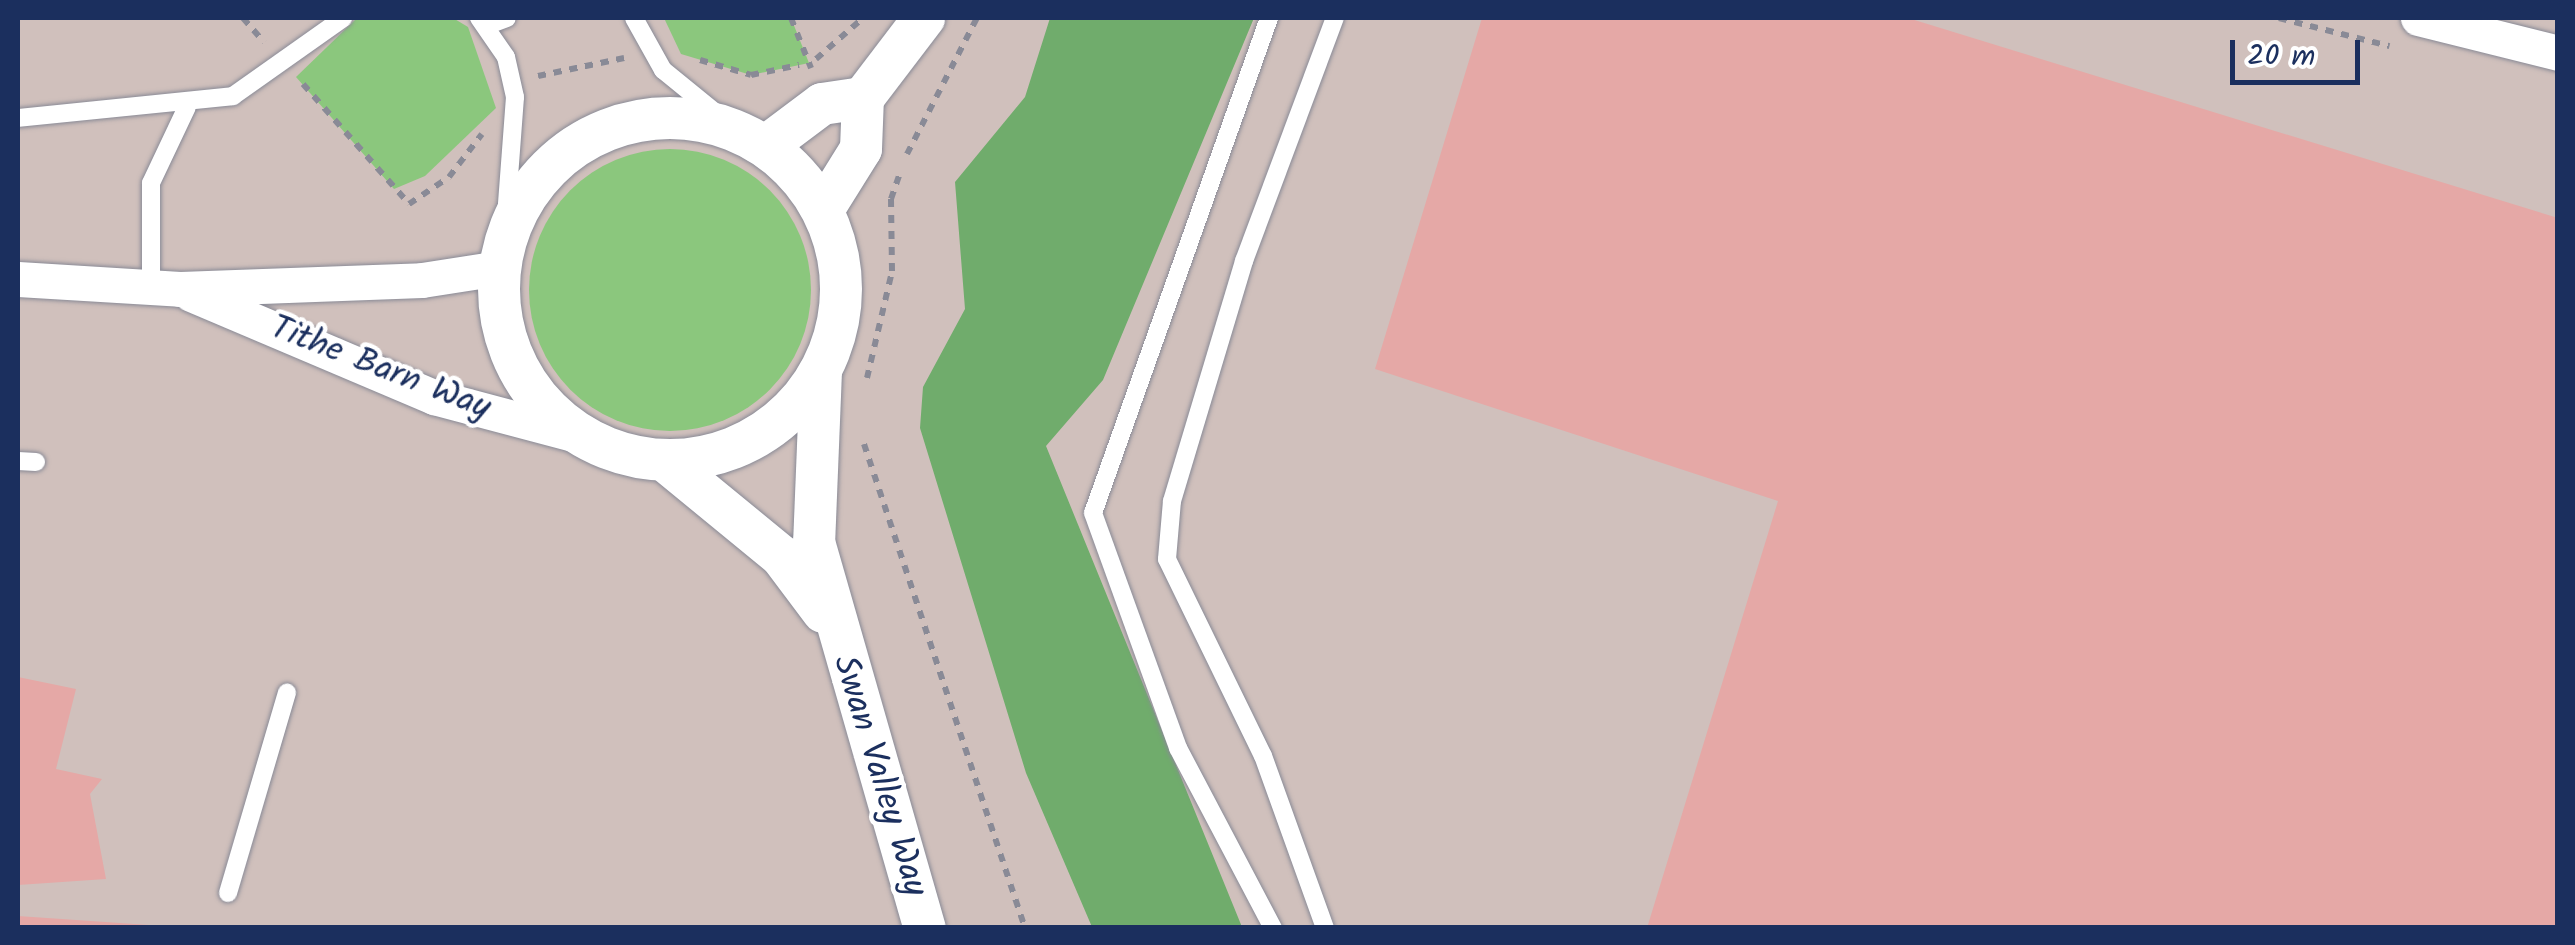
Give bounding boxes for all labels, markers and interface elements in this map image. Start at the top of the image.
scale bar [2235,20,2365,82]
text: 20 m [2247,33,2315,81]
street label: Tithe Barn Way [264,308,496,430]
street label: Swan Valley Way [822,650,936,902]

